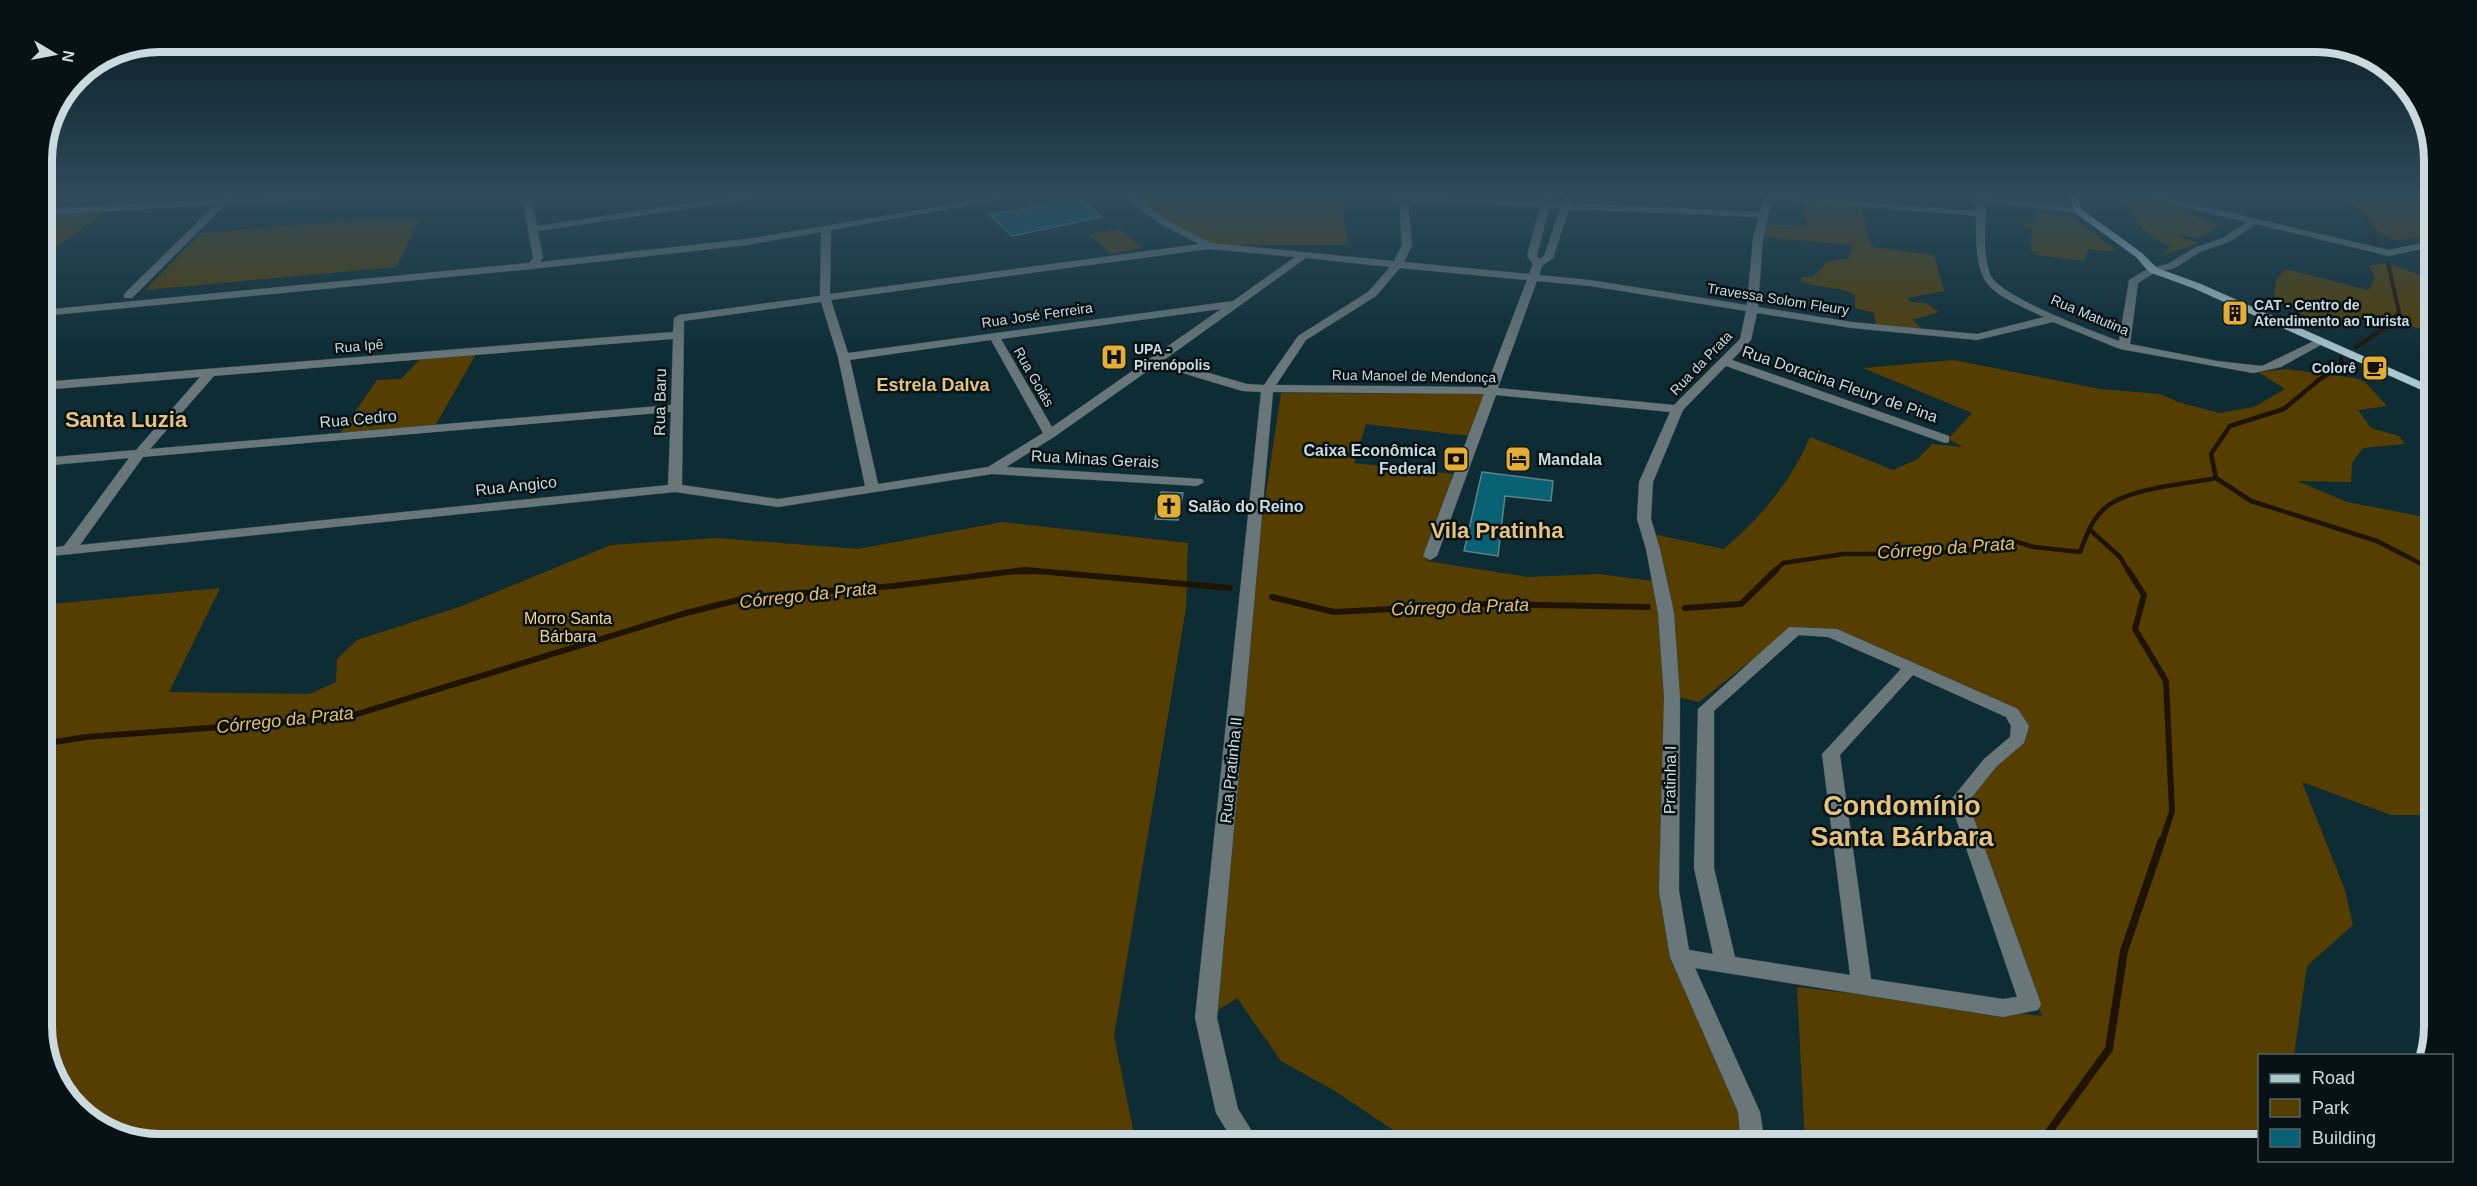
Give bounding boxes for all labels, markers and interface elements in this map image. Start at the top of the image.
north arrow [24,24,84,84]
text: N [59,49,78,64]
street label: Travessa Solom Fleury [1706,280,1850,318]
street label: Rua Matutina [2049,291,2132,339]
place label: CAT - Centro de Atendimento ao Turista [2254,297,2410,329]
building icon: CAT - Centro de Atendimento ao Turista [2220,298,2250,328]
street label: Rua José Ferreira [980,299,1094,331]
street label: Rua da Prata [1667,328,1736,398]
street label: Rua Ipê [334,336,384,356]
place label: UPA - Pirenópolis [1134,341,1210,373]
hospital icon: UPA - Pirenópolis [1099,342,1129,372]
street label: Rua Doracina Fleury de Pina [1740,343,1940,426]
street label: Rua Goiás [1011,344,1057,410]
cafe icon: Colorê [2360,353,2390,383]
place label: Colorê [2312,360,2356,376]
street label: Rua Manoel de Mendonça [1332,367,1496,385]
street label: Rua Baru [651,368,669,436]
district label: Estrela Dalva [876,375,991,395]
district label: Santa Luzia [65,407,188,432]
street label: Rua Cedro [319,407,397,431]
place label: Caixa Econômica Federal [1304,442,1436,477]
bank icon: Caixa Econômica Federal [1441,444,1471,474]
hotel icon: Mandala [1503,444,1533,474]
street label: Rua Minas Gerais [1031,447,1159,471]
place label: Mandala [1538,451,1602,468]
street label: Rua Angico [474,473,558,499]
church icon: Salão do Reino [1154,491,1184,521]
place label: Salão do Reino [1188,498,1304,515]
district label: Vila Pratinha [1431,518,1564,543]
water label: Córrego da Prata [1876,533,2016,563]
water label: Córrego da Prata [738,578,878,612]
water label: Córrego da Prata [1391,595,1529,619]
park label: Morro Santa Bárbara [524,610,612,645]
water label: Córrego da Prata [215,703,355,737]
street label: Rua Pratinha II [1217,716,1245,824]
street label: Pratinha I [1661,746,1679,814]
district label: Condomínio Santa Bárbara [1810,791,1995,852]
legend [2258,1054,2453,1162]
text: Road [2312,1068,2355,1088]
text: Park [2312,1098,2350,1118]
text: Building [2312,1128,2376,1148]

